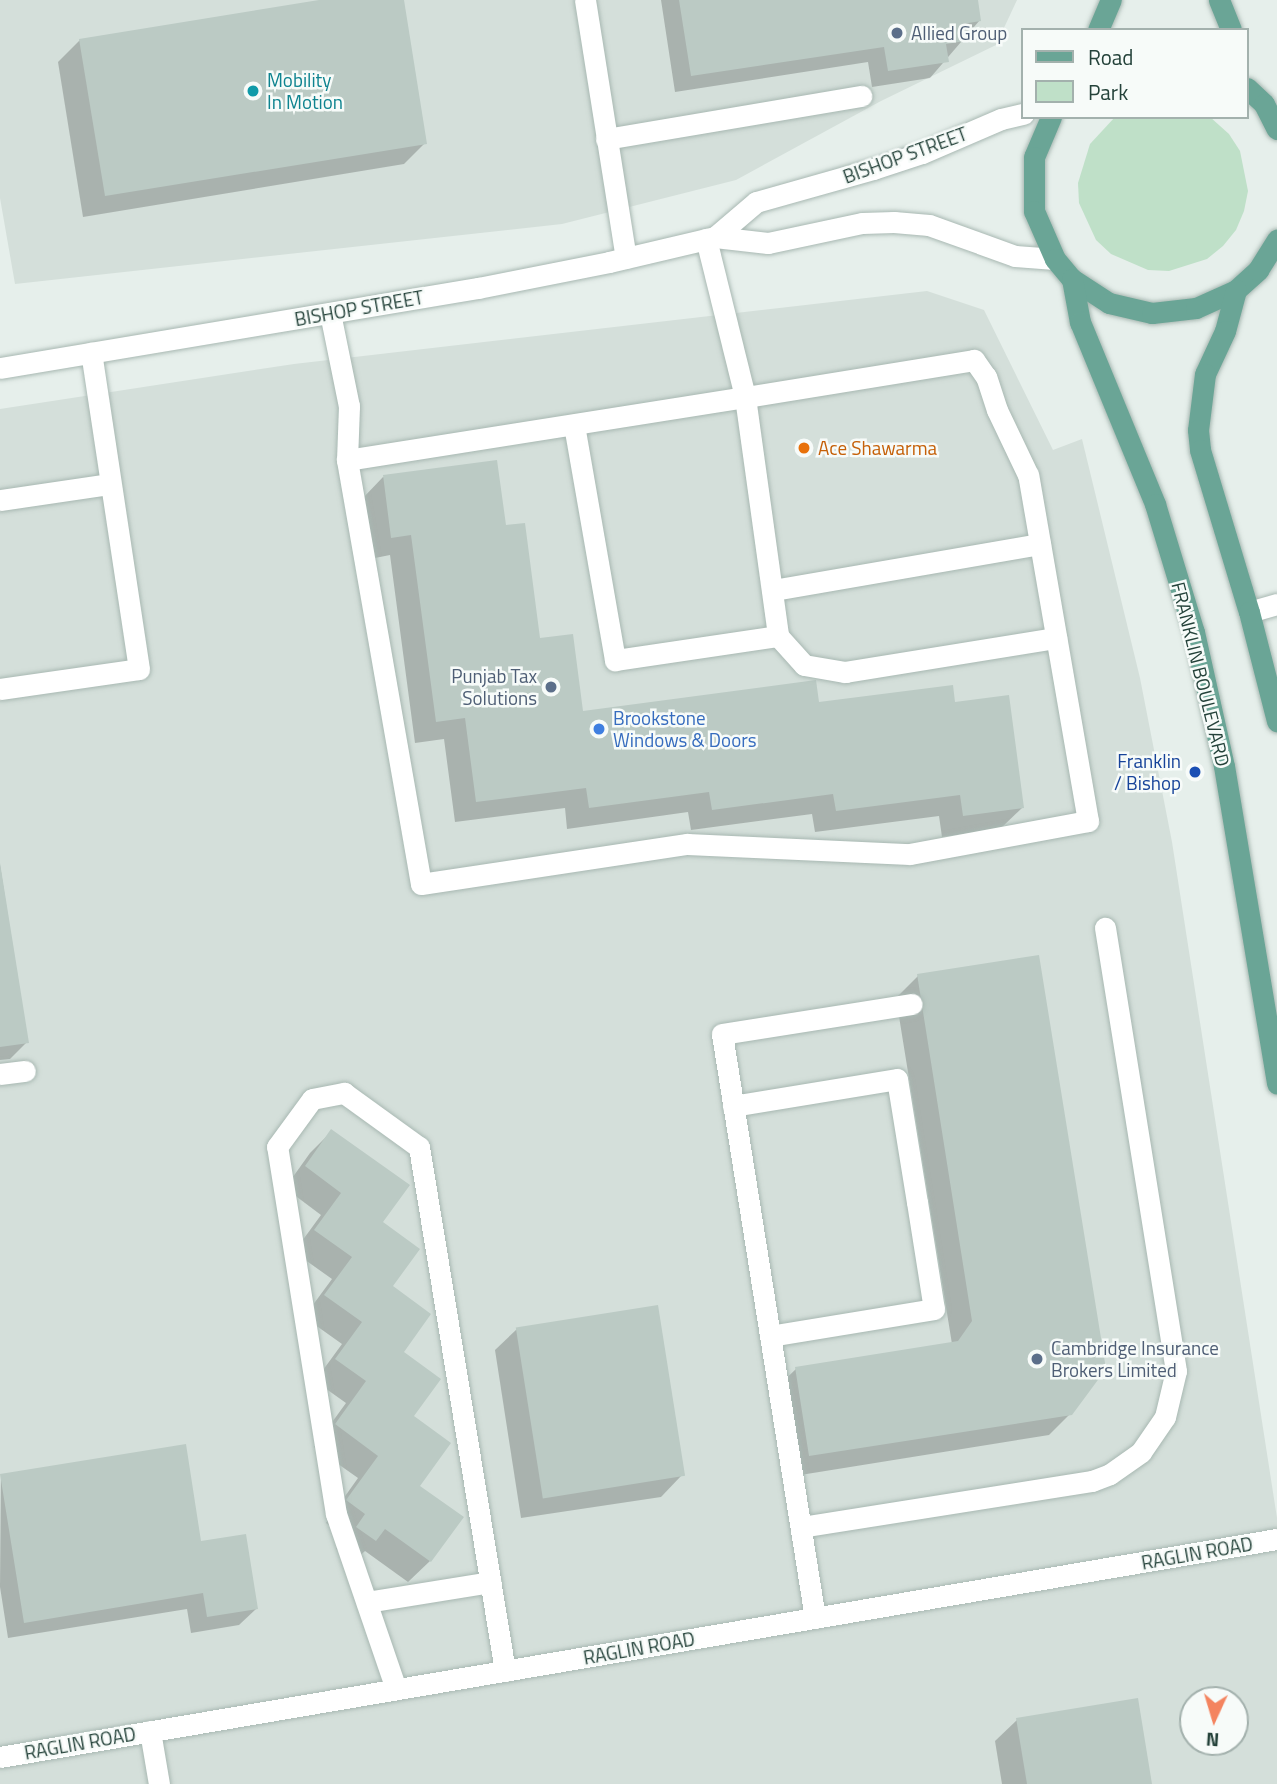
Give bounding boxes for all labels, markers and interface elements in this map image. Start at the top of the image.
place label: Allied Group [911,22,1007,44]
marker: Allied Group [889,25,905,41]
legend [1021,28,1249,119]
text: Road [1088,41,1133,73]
place label: Mobility In Motion [267,69,343,113]
text: Park [1088,76,1128,108]
marker: Mobility In Motion [245,83,261,99]
street label: BISHOP STREET [840,122,970,188]
street label: BISHOP STREET [293,285,425,331]
place label: Ace Shawarma [818,437,937,459]
marker: Ace Shawarma [796,440,812,456]
street label: FRANKLIN BOULEVARD [1167,579,1235,769]
place label: Punjab Tax Solutions [451,665,537,709]
marker: Punjab Tax Solutions [543,679,559,695]
place label: Brookstone Windows & Doors [613,707,757,751]
marker: Brookstone Windows & Doors [591,721,607,737]
place label: Franklin / Bishop [1114,750,1181,794]
marker: Franklin / Bishop [1187,764,1203,780]
place label: Cambridge Insurance Brokers Limited [1051,1337,1219,1381]
marker: Cambridge Insurance Brokers Limited [1029,1351,1045,1367]
street label: RAGLIN ROAD [1139,1532,1255,1574]
street label: RAGLIN ROAD [581,1627,697,1669]
north arrow [1179,1686,1249,1756]
street label: RAGLIN ROAD [22,1722,138,1764]
text: N [1205,1726,1220,1755]

